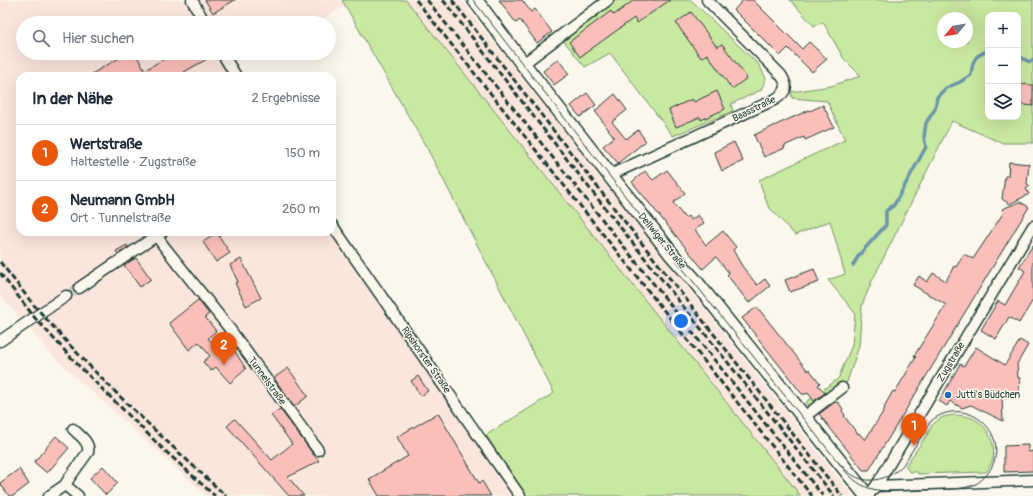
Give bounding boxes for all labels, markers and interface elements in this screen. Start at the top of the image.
north arrow [937,12,973,48]
map controls [985,12,1021,120]
button: + [985,12,1021,48]
search box [16,16,336,60]
icon: search [30,27,52,49]
text: Hier suchen [62,29,134,48]
button: − [985,48,1021,84]
button: layers [985,84,1021,120]
text: In der Nähe [32,88,113,109]
text: 2 Ergebnisse [251,90,320,106]
street label: Baasstraße [730,93,778,125]
text: Wertstraße [70,135,142,154]
text: 1 [42,145,48,161]
text: 150 m [285,145,320,161]
text: Haltestelle · Zugstraße [70,154,196,170]
text: Neumann GmbH [70,191,175,210]
text: 2 [41,201,49,217]
text: 260 m [282,201,320,217]
text: Ort · Tunnelstraße [70,210,171,226]
street label: Dellwiger Straße [636,211,688,272]
your location [671,311,691,331]
street label: Ripshorster Straße [399,325,453,395]
pin: 2 [211,332,237,365]
street label: Zugstraße [935,340,968,384]
street label: Tunnelstraße [246,355,288,407]
place label: Jutti's Büdchen [956,389,1021,401]
marker: Jutti's Büdchen [943,390,953,400]
pin: 1 [901,413,927,446]

